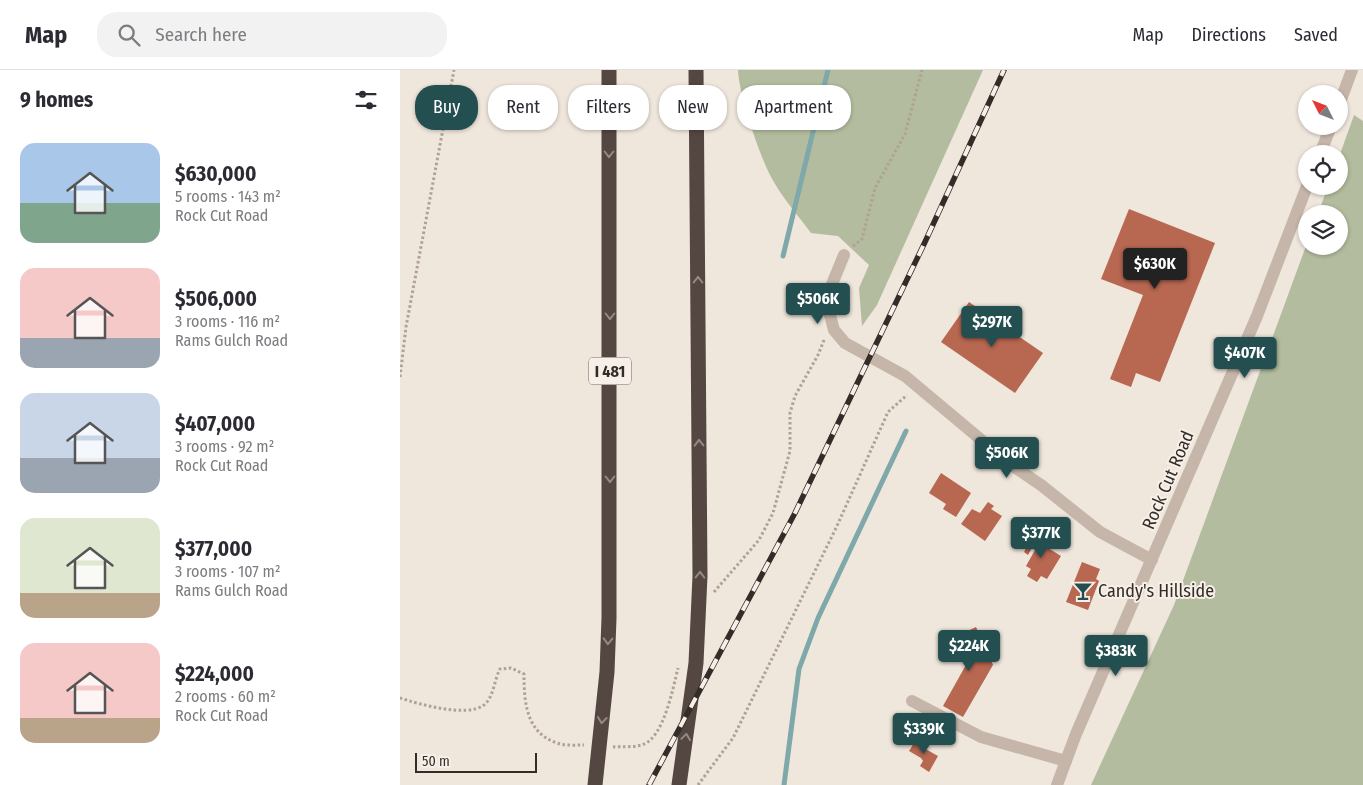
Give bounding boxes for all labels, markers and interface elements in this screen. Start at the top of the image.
search box [97,12,447,57]
text: Map [25,21,67,49]
icon: search [115,21,143,49]
text: Search here [155,23,247,46]
text: Map [1132,24,1164,46]
text: Directions [1192,24,1266,46]
text: Saved [1294,24,1338,46]
chip: Buy [415,85,478,130]
chip: Rent [488,85,558,130]
chip: Filters [568,85,649,130]
chip: New [659,85,727,130]
chip: Apartment [737,85,851,130]
north arrow [1298,85,1348,135]
map controls [1298,85,1348,255]
icon: filters [352,86,380,114]
text: 9 homes [20,87,93,113]
button: locate [1298,145,1348,195]
one-way arrow [604,150,614,158]
text: $630,000 [175,161,257,187]
icon: home [60,163,120,223]
text: 5 rooms · 143 m² [175,187,281,206]
button: layers [1298,205,1348,255]
text: Rock Cut Road [175,206,268,225]
pin: $630K [1120,248,1190,290]
text: $630K [1134,254,1176,273]
one-way arrow [693,276,704,284]
pin: $506K [783,282,853,325]
text: $506,000 [175,286,257,312]
icon: home [60,288,120,348]
text: $506K [797,289,839,308]
pin: $297K [957,306,1027,348]
text: 3 rooms · 116 m² [175,312,280,331]
one-way arrow [605,312,615,320]
text: $297K [972,312,1012,331]
text: Rams Gulch Road [175,331,288,350]
pin: $407K [1210,336,1280,379]
text: $407K [1225,343,1265,362]
road number: I 481 [589,358,631,384]
text: $407,000 [175,411,255,437]
icon: home [60,413,120,473]
street label: Rock Cut Road [1137,427,1199,533]
pin: $506K [972,436,1042,479]
text: 3 rooms · 92 m² [175,437,274,456]
one-way arrow [694,439,705,447]
text: $506K [986,443,1028,462]
text: Rock Cut Road [175,456,268,475]
one-way arrow [605,475,615,483]
pin: $377K [1006,516,1076,559]
text: $377K [1022,523,1060,542]
text: $377,000 [175,536,252,562]
icon: home [60,538,120,598]
text: 3 rooms · 107 m² [175,562,281,581]
one-way arrow [695,571,705,578]
bar icon: Candy's Hillside [1072,580,1094,602]
place label: Candy's Hillside [1098,580,1214,602]
text: Rams Gulch Road [175,581,288,600]
pin: $224K [934,630,1004,672]
pin: $383K [1081,634,1151,677]
text: $224K [949,636,989,655]
one-way arrow [603,638,613,645]
text: $383K [1096,641,1136,660]
text: $224,000 [175,661,254,687]
icon: home [60,663,120,723]
text: 2 rooms · 60 m² [175,687,276,706]
text: Rock Cut Road [175,706,268,725]
pin: $339K [889,712,959,755]
one-way arrow [597,716,608,724]
text: $339K [904,719,944,738]
one-way arrow [680,732,691,740]
scale bar [415,750,538,773]
text: 50 m [422,753,450,770]

